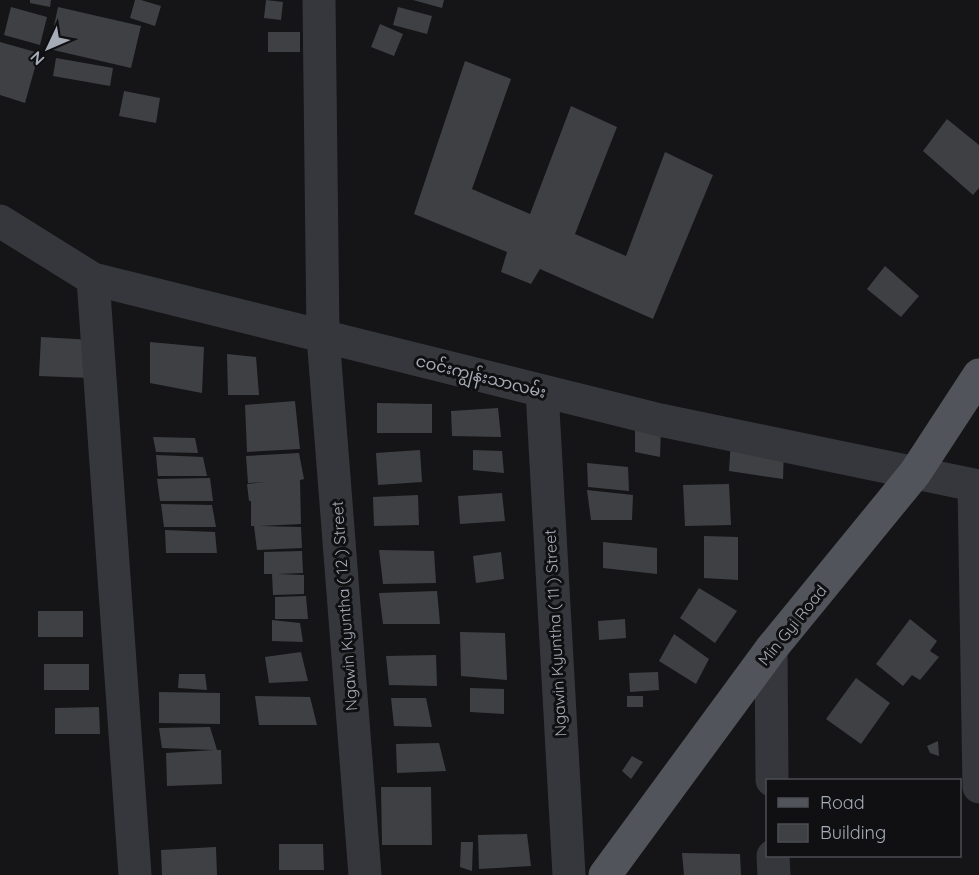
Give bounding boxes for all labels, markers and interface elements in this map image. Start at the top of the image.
north arrow [18,18,78,78]
text: N [26,47,48,70]
street label: ငဝင်းကျွန်းသာလမ်း [412,349,548,408]
street label: Ngawin Kyuntha ( 12 ) Street [327,500,361,712]
street label: Ngawin Kyuntha ( 11 ) Street [540,529,570,737]
street label: Min Gyi Road [753,581,831,669]
legend [766,779,961,857]
text: Road [820,791,865,814]
text: Building [820,821,886,844]

